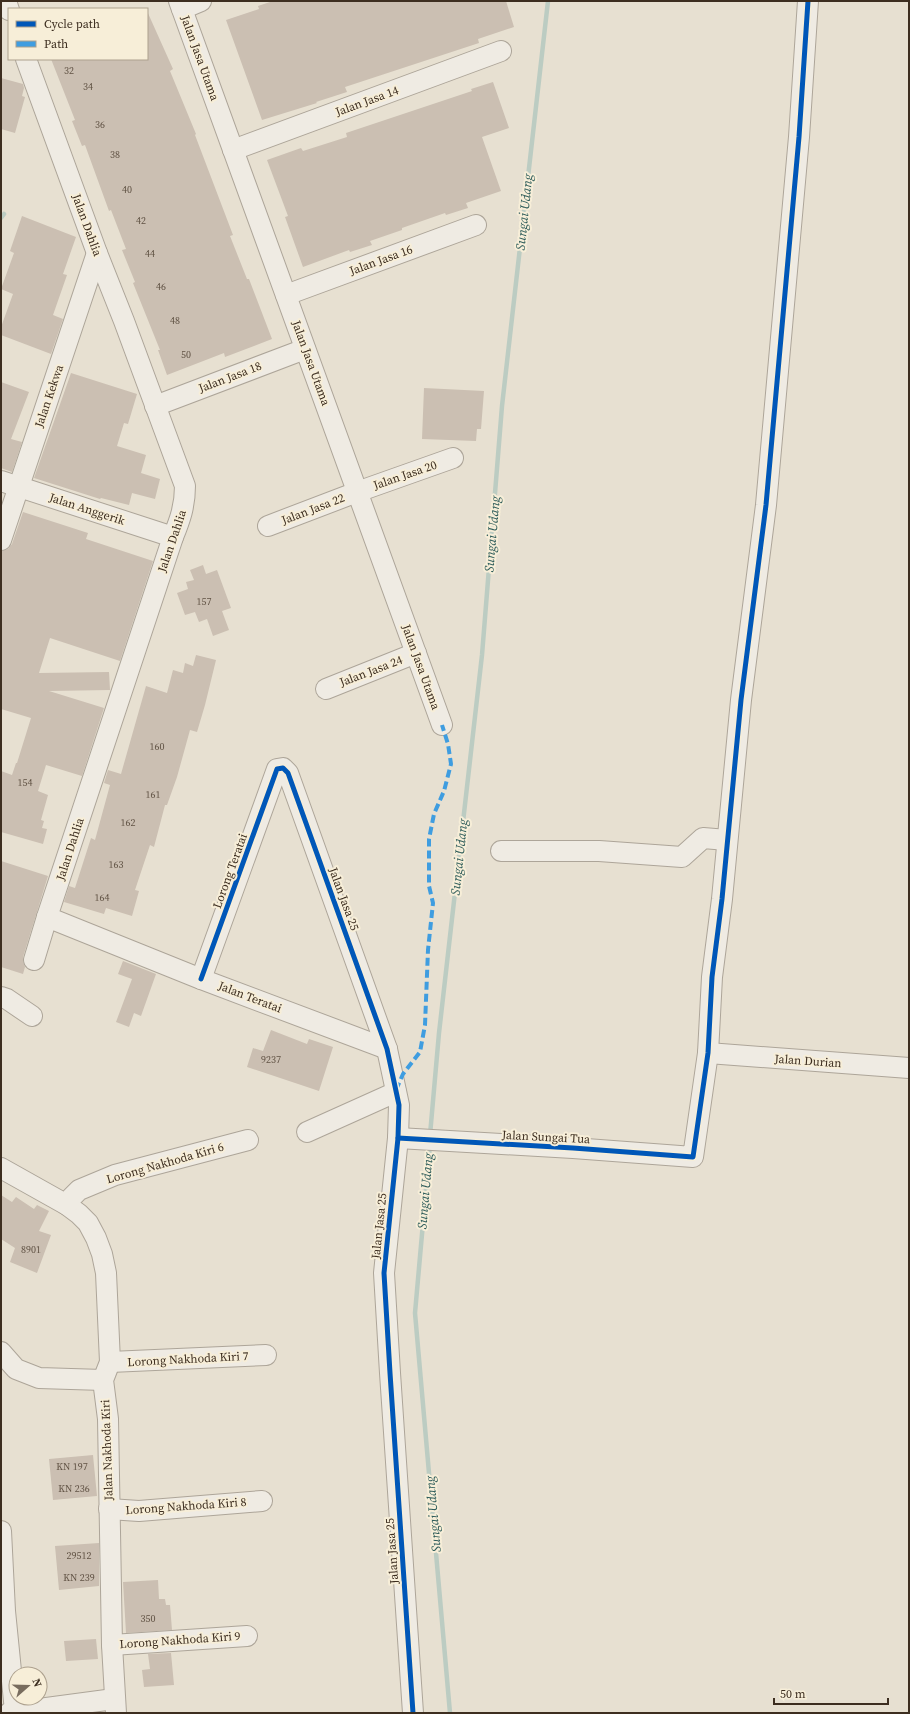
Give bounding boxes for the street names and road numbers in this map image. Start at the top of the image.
street label: Jalan Jasa Utama [177,12,223,104]
street label: Jalan Jasa 14 [332,82,401,120]
street label: Jalan Dahlia [68,191,106,259]
street label: Jalan Jasa 16 [346,241,415,279]
street label: Jalan Jasa Utama [288,317,334,409]
street label: Jalan Jasa 18 [195,358,264,397]
street label: Jalan Kekwa [30,362,67,430]
street label: Jalan Jasa 20 [370,457,439,494]
street label: Jalan Anggerik [46,489,127,529]
street label: Jalan Jasa 22 [278,490,347,529]
street label: Jalan Dahlia [154,507,190,575]
street label: Jalan Jasa Utama [398,621,444,713]
street label: Jalan Jasa 24 [336,652,405,691]
street label: Jalan Dahlia [52,815,88,883]
street label: Lorong Teratai [209,831,251,911]
street label: Jalan Jasa 25 [325,864,363,933]
street label: Jalan Teratai [215,977,284,1017]
street label: Jalan Durian [773,1051,842,1071]
street label: Jalan Sungai Tua [500,1127,591,1147]
street label: Lorong Nakhoda Kiri 6 [104,1139,226,1187]
street label: Jalan Jasa 25 [367,1192,390,1261]
street label: Lorong Nakhoda Kiri 7 [127,1348,249,1370]
street label: Jalan Nakhoda Kiri [97,1399,117,1502]
street label: Lorong Nakhoda Kiri 8 [125,1494,247,1518]
street label: Jalan Jasa 25 [382,1517,402,1586]
street label: Lorong Nakhoda Kiri 9 [119,1628,241,1652]

